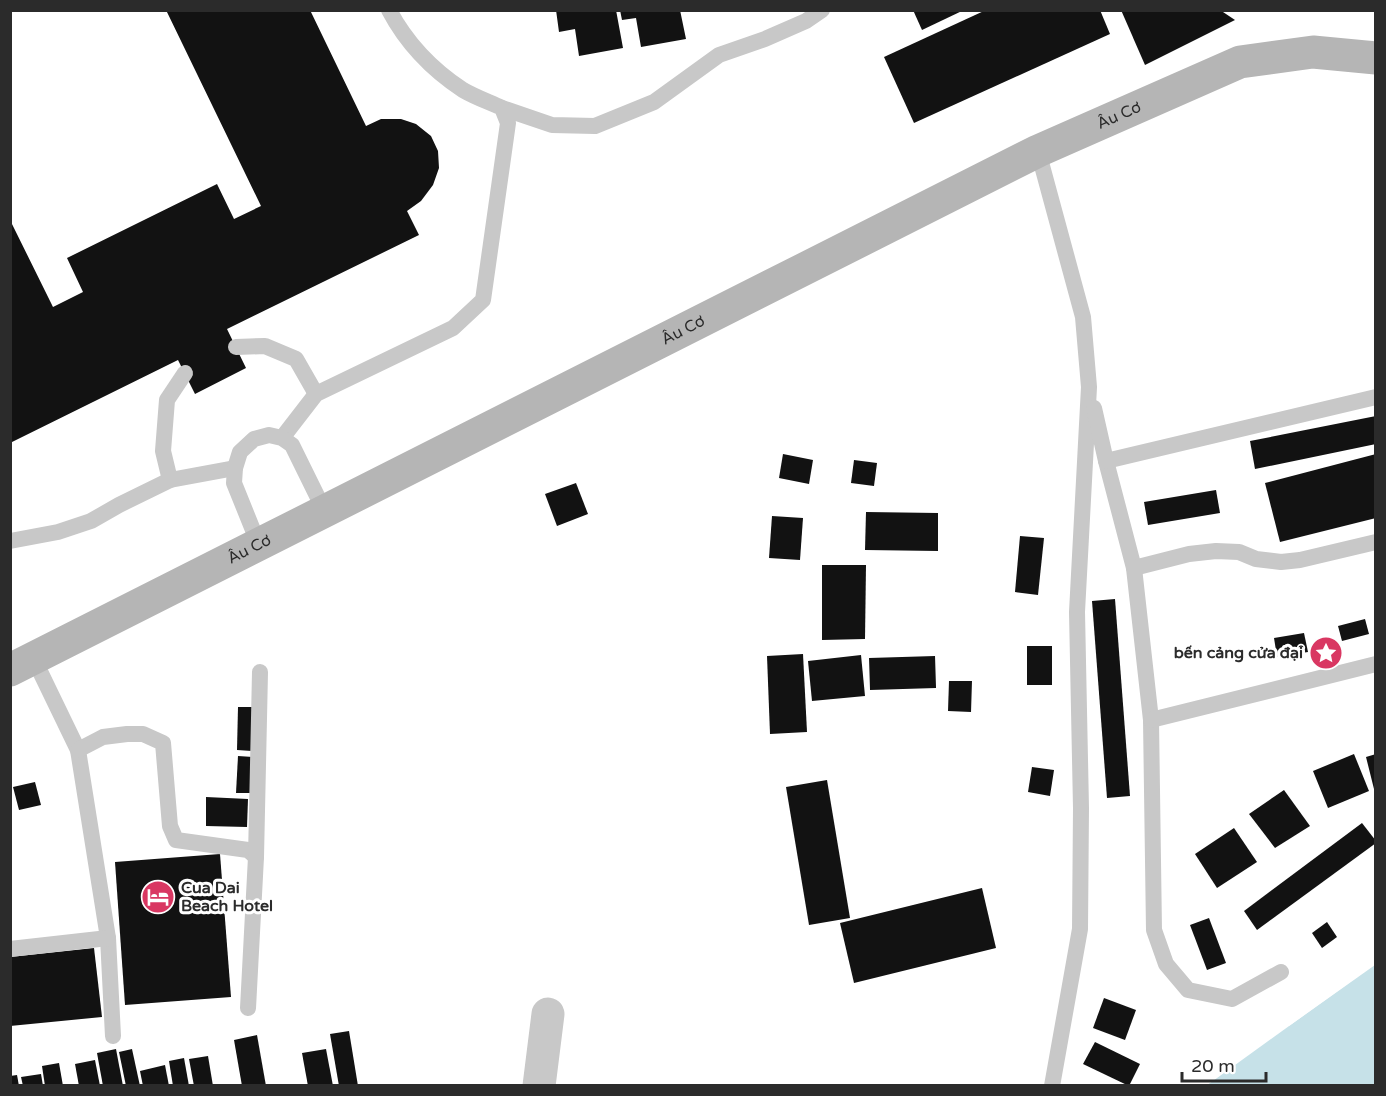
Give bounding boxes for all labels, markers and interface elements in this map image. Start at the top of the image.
street label: Âu Cơ [1094,97,1144,134]
street label: Âu Cơ [658,311,708,350]
street label: Âu Cơ [224,530,274,569]
place icon: bến cảng cửa đại [1308,635,1344,671]
place label: bến cảng cửa đại [1174,643,1303,663]
place label: Cua Dai Beach Hotel [181,878,273,916]
hotel icon: Cua Dai Beach Hotel [140,879,176,915]
scale bar [1182,1045,1266,1083]
text: 20 m [1191,1055,1235,1077]

